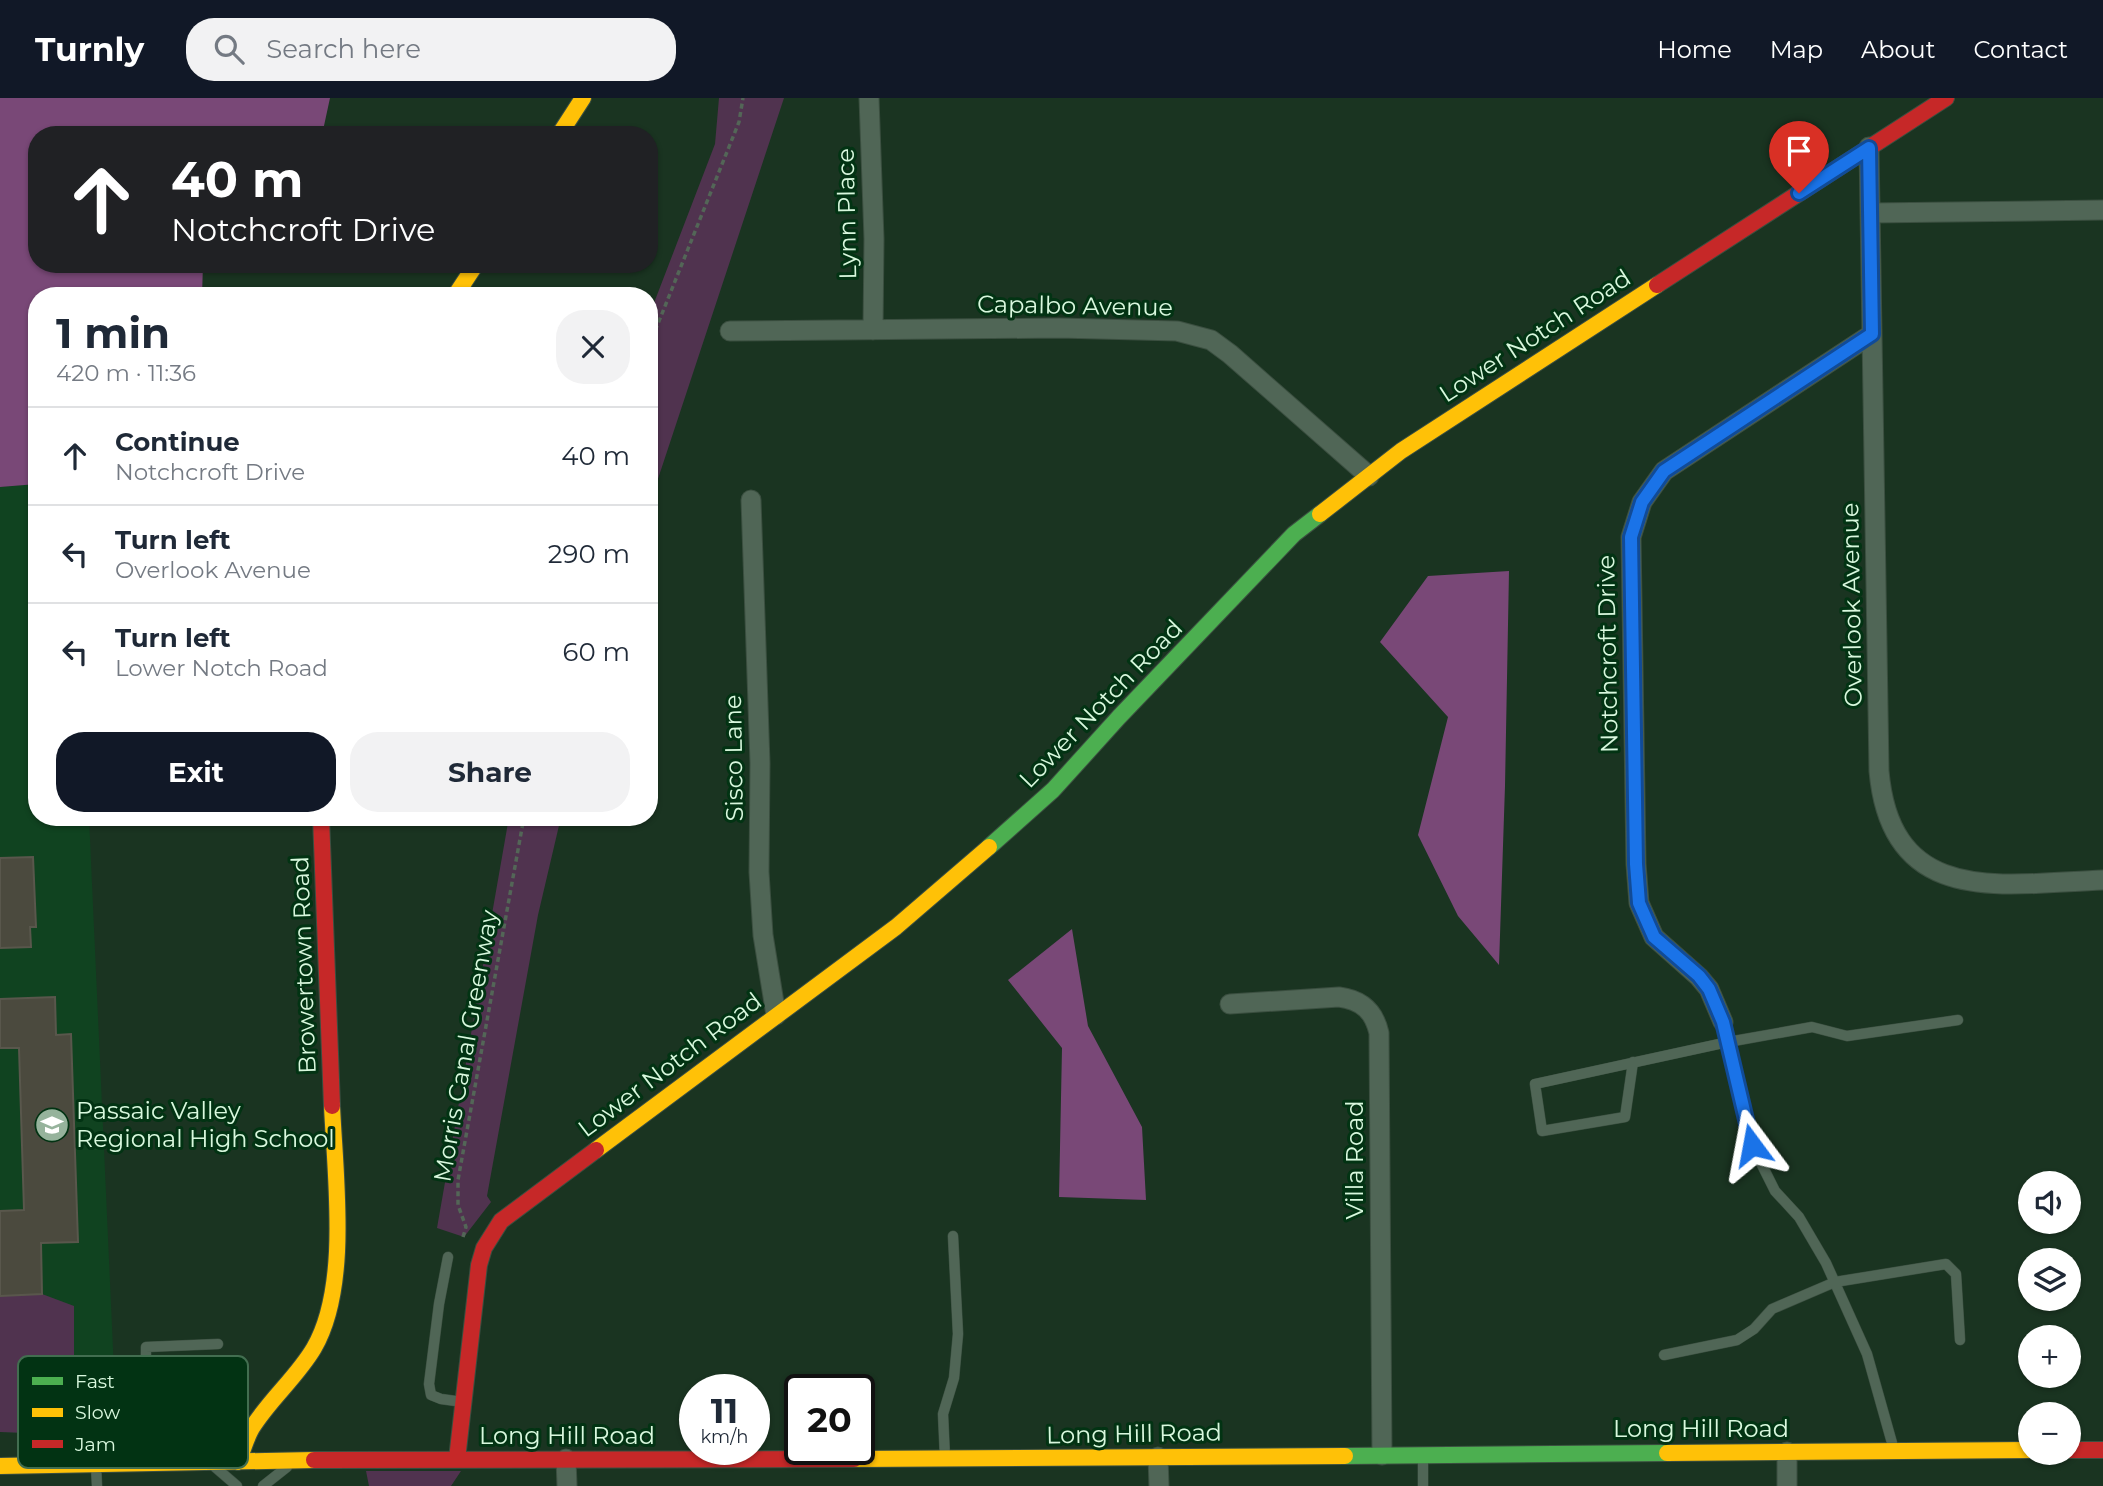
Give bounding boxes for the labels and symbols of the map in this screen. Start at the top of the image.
pin [1769,121,1829,193]
street label: Lynn Place [831,148,862,280]
street label: Lower Notch Road [1434,263,1636,408]
street label: Capalbo Avenue [977,289,1173,322]
street label: Overlook Avenue [1835,503,1868,707]
street label: Notchcroft Drive [1591,555,1624,753]
street label: Lower Notch Road [1013,614,1188,794]
street label: Sisco Lane [718,694,749,822]
street label: Browertown Road [285,856,322,1074]
street label: Morris Canal Greenway [427,908,504,1184]
street label: Lower Notch Road [572,986,767,1143]
place label: Passaic Valley Regional High School [76,1096,335,1153]
street label: Villa Road [1340,1101,1369,1219]
school or university icon: Passaic Valley Regional High School [33,1106,71,1144]
position arrow [1715,1108,1789,1182]
legend [18,1356,248,1468]
text: Fast [75,1370,115,1393]
speed limit sign: 20 [784,1374,875,1465]
text: Slow [75,1401,120,1424]
street label: Long Hill Road [1613,1414,1789,1443]
street label: Long Hill Road [1046,1417,1222,1450]
street label: Long Hill Road [479,1421,655,1450]
text: Jam [74,1433,116,1456]

